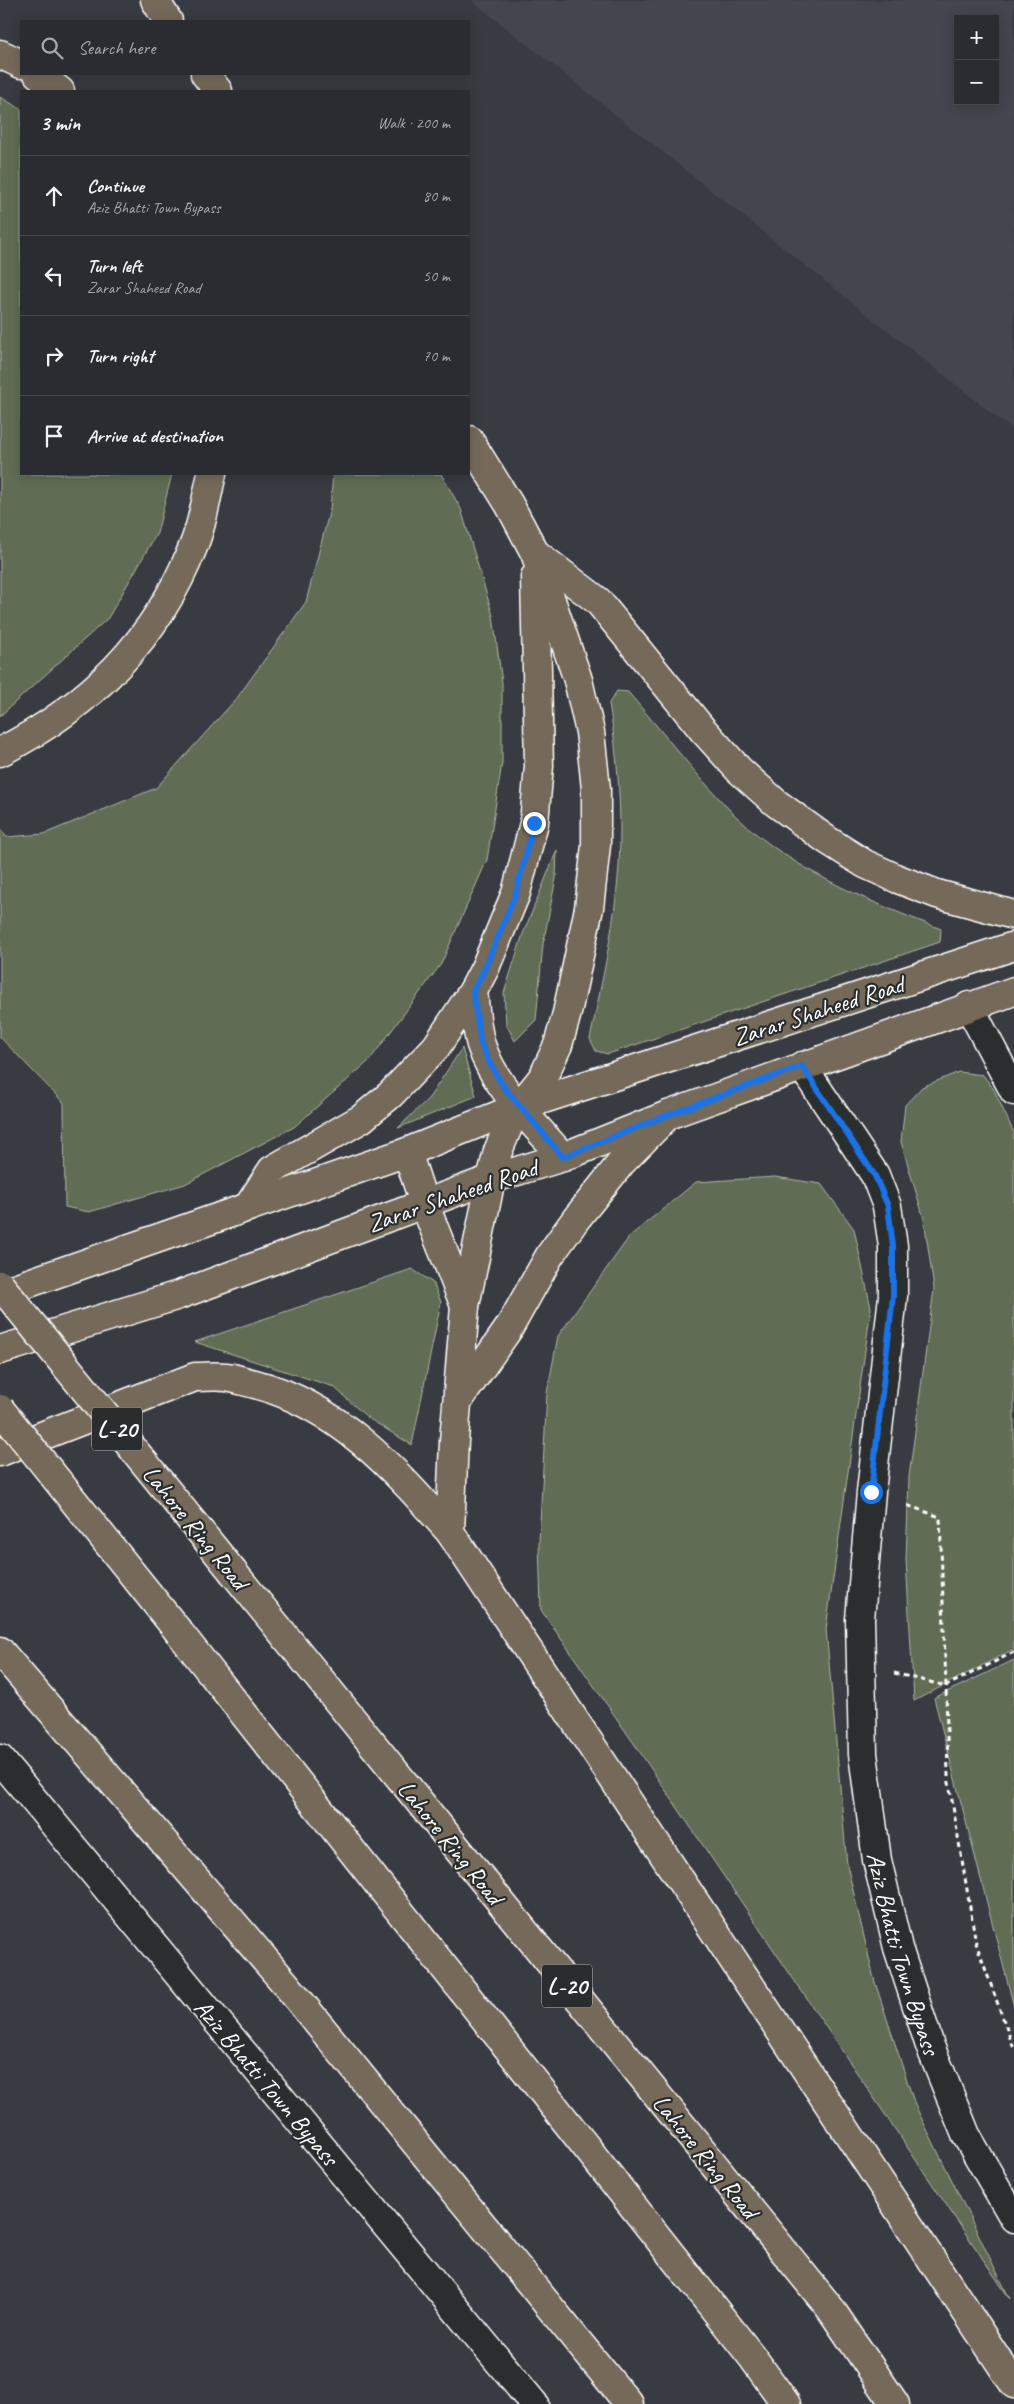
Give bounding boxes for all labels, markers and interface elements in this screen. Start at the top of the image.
map controls [954,15,999,105]
button: + [954,15,999,60]
search box [20,20,470,75]
icon: search [38,34,66,62]
text: Search here [78,36,155,60]
button: − [954,60,999,105]
text: 3 min [40,110,80,136]
text: Walk · 200 m [378,113,450,133]
text: Continue [87,174,144,198]
icon: ahead [40,182,68,210]
text: 80 m [423,186,450,206]
text: Aziz Bhatti Town Bypass [87,198,220,218]
text: Turn left [87,254,142,278]
icon: left [40,262,68,290]
text: 50 m [423,266,450,286]
text: Zarar Shaheed Road [87,278,201,298]
icon: right [40,342,68,370]
text: Turn right [87,344,154,368]
text: 70 m [423,346,450,366]
icon: arrive [40,422,68,450]
text: Arrive at destination [87,424,223,448]
route end [523,812,546,835]
street label: Zarar Shaheed Road [729,967,911,1054]
street label: Zarar Shaheed Road [363,1151,545,1240]
road number: L-20 [92,1408,142,1450]
street label: Lahore Ring Road [135,1459,258,1600]
route start [860,1481,883,1504]
street label: Lahore Ring Road [390,1774,513,1915]
street label: Aziz Bhatti Town Bypass [859,1851,948,2062]
road number: L-20 [542,1964,592,2008]
street label: Aziz Bhatti Town Bypass [187,1993,347,2175]
street label: Lahore Ring Road [645,2088,768,2229]

